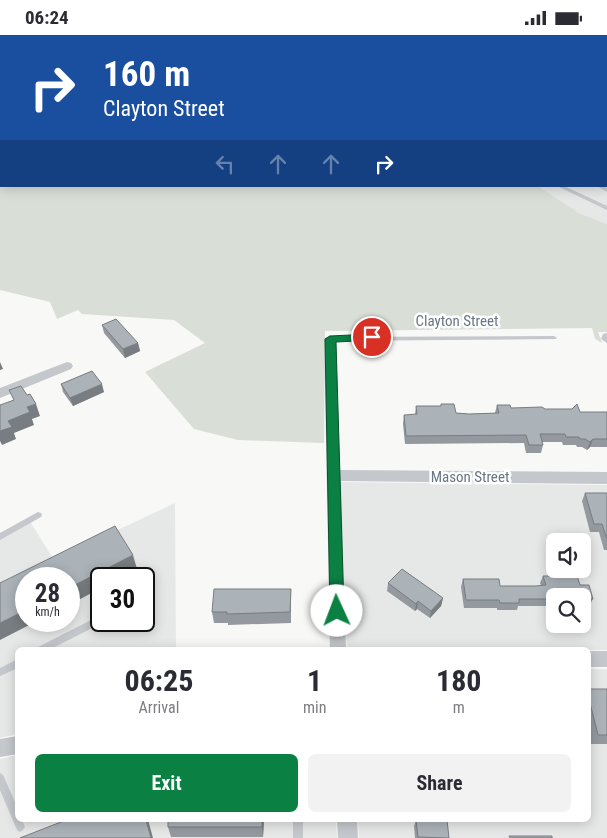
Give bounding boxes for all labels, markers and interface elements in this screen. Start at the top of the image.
text: 06:24 [25,6,69,29]
text: 160 m [103,54,190,95]
icon: right [20,55,85,120]
text: Clayton Street [103,96,225,121]
icon: left [211,150,239,178]
icon: ahead [264,150,292,178]
icon: ahead [317,150,345,178]
icon: right [370,150,398,178]
street label: Clayton Street [416,312,498,330]
pin [351,316,393,358]
icon: arrive [358,323,386,351]
street label: Mason Street [431,468,509,486]
map controls [546,533,591,633]
button: sound [546,533,591,578]
speed limit sign: 30 [90,567,155,632]
text: 28 [35,579,60,608]
position arrow [310,584,362,636]
button: search [546,588,591,633]
text: km/h [35,605,60,619]
text: 06:25 [125,663,193,698]
text: 1 [307,663,322,698]
text: 180 [436,663,481,698]
text: Arrival [139,698,179,717]
text: min [303,698,326,717]
text: m [453,698,465,717]
button: Exit [35,754,298,812]
button: Share [308,754,571,812]

